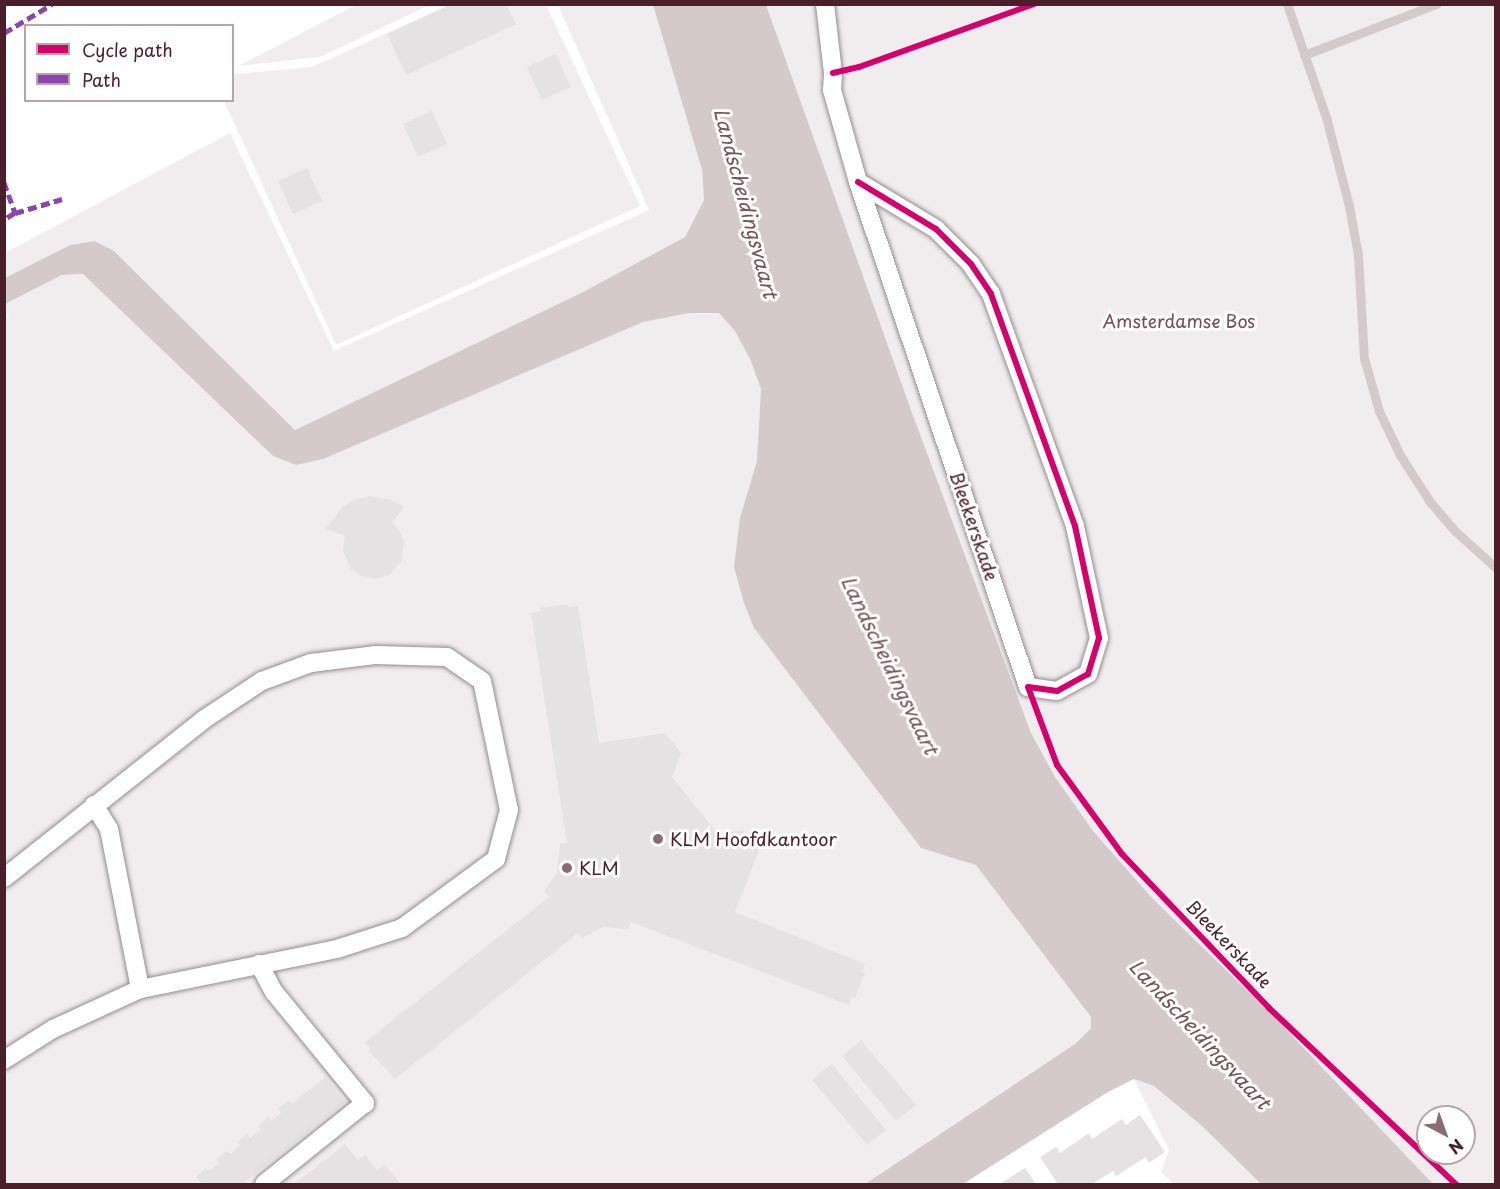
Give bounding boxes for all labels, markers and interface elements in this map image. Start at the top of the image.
legend [24,24,234,102]
text: Cycle path [82,36,173,63]
text: Path [82,66,121,93]
water label: Landscheidingsvaart [709,105,783,301]
park label: Amsterdamse Bos [1102,310,1256,332]
street label: Bleekerskade [945,469,1003,583]
water label: Landscheidingsvaart [836,572,944,758]
place label: KLM Hoofdkantoor [670,828,836,850]
marker: KLM Hoofdkantoor [651,832,665,846]
place label: KLM [579,857,619,879]
marker: KLM [560,861,574,875]
street label: Bleekerskade [1182,895,1276,993]
water label: Landscheidingsvaart [1125,954,1275,1114]
north arrow [1416,1105,1476,1165]
text: N [1444,1134,1469,1160]

